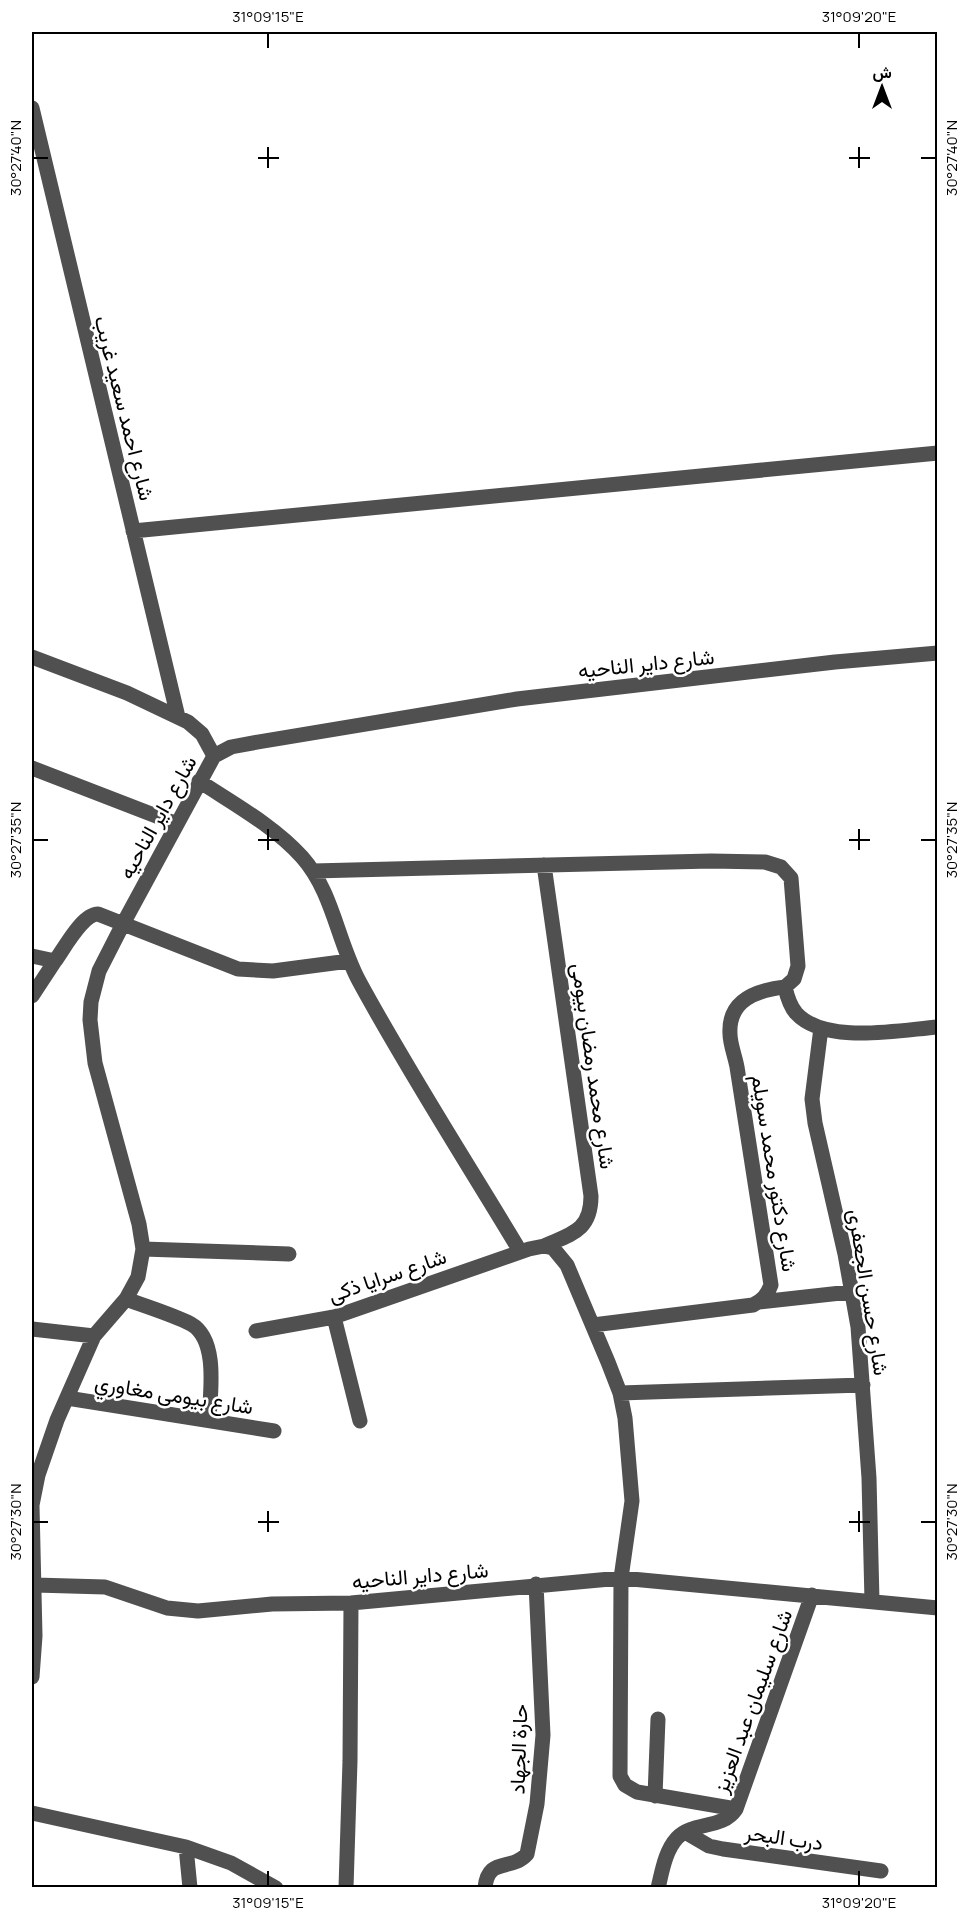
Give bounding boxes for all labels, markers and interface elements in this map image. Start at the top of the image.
text: 31°09'15"E [232,6,304,27]
text: 31°09'20"E [822,6,896,27]
north arrow [852,57,912,117]
text: ش [872,61,892,83]
text: 30°27'40"N [5,120,26,196]
text: 30°27'40"N [941,120,962,196]
street label: شارع احمد سعيد غريب [88,313,162,504]
street label: شارع داير الناحيه [576,642,716,685]
street label: شارع داير الناحيه [112,750,203,884]
text: 30°27'35"N [5,802,26,878]
text: 30°27'35"N [941,802,962,878]
street label: شارع محمد رمضان بيومى [565,961,622,1171]
street label: شارع دكتور محمد سويلم [745,1072,804,1274]
street label: شارع حسن الجعفرى [841,1207,896,1377]
street label: شارع سرايا ذكى [324,1242,450,1309]
street label: شارع بيومى مغاوري [92,1368,255,1424]
text: 30°27'30"N [5,1483,26,1561]
text: 30°27'30"N [941,1483,962,1561]
street label: شارع داير الناحيه [351,1555,490,1596]
street label: شارع سليمان عبد العزيز [705,1605,799,1798]
street label: حارة الجهاد [502,1703,534,1795]
street label: درب البحر [742,1818,825,1856]
text: 31°09'15"E [232,1892,304,1913]
text: 31°09'20"E [822,1892,896,1913]

